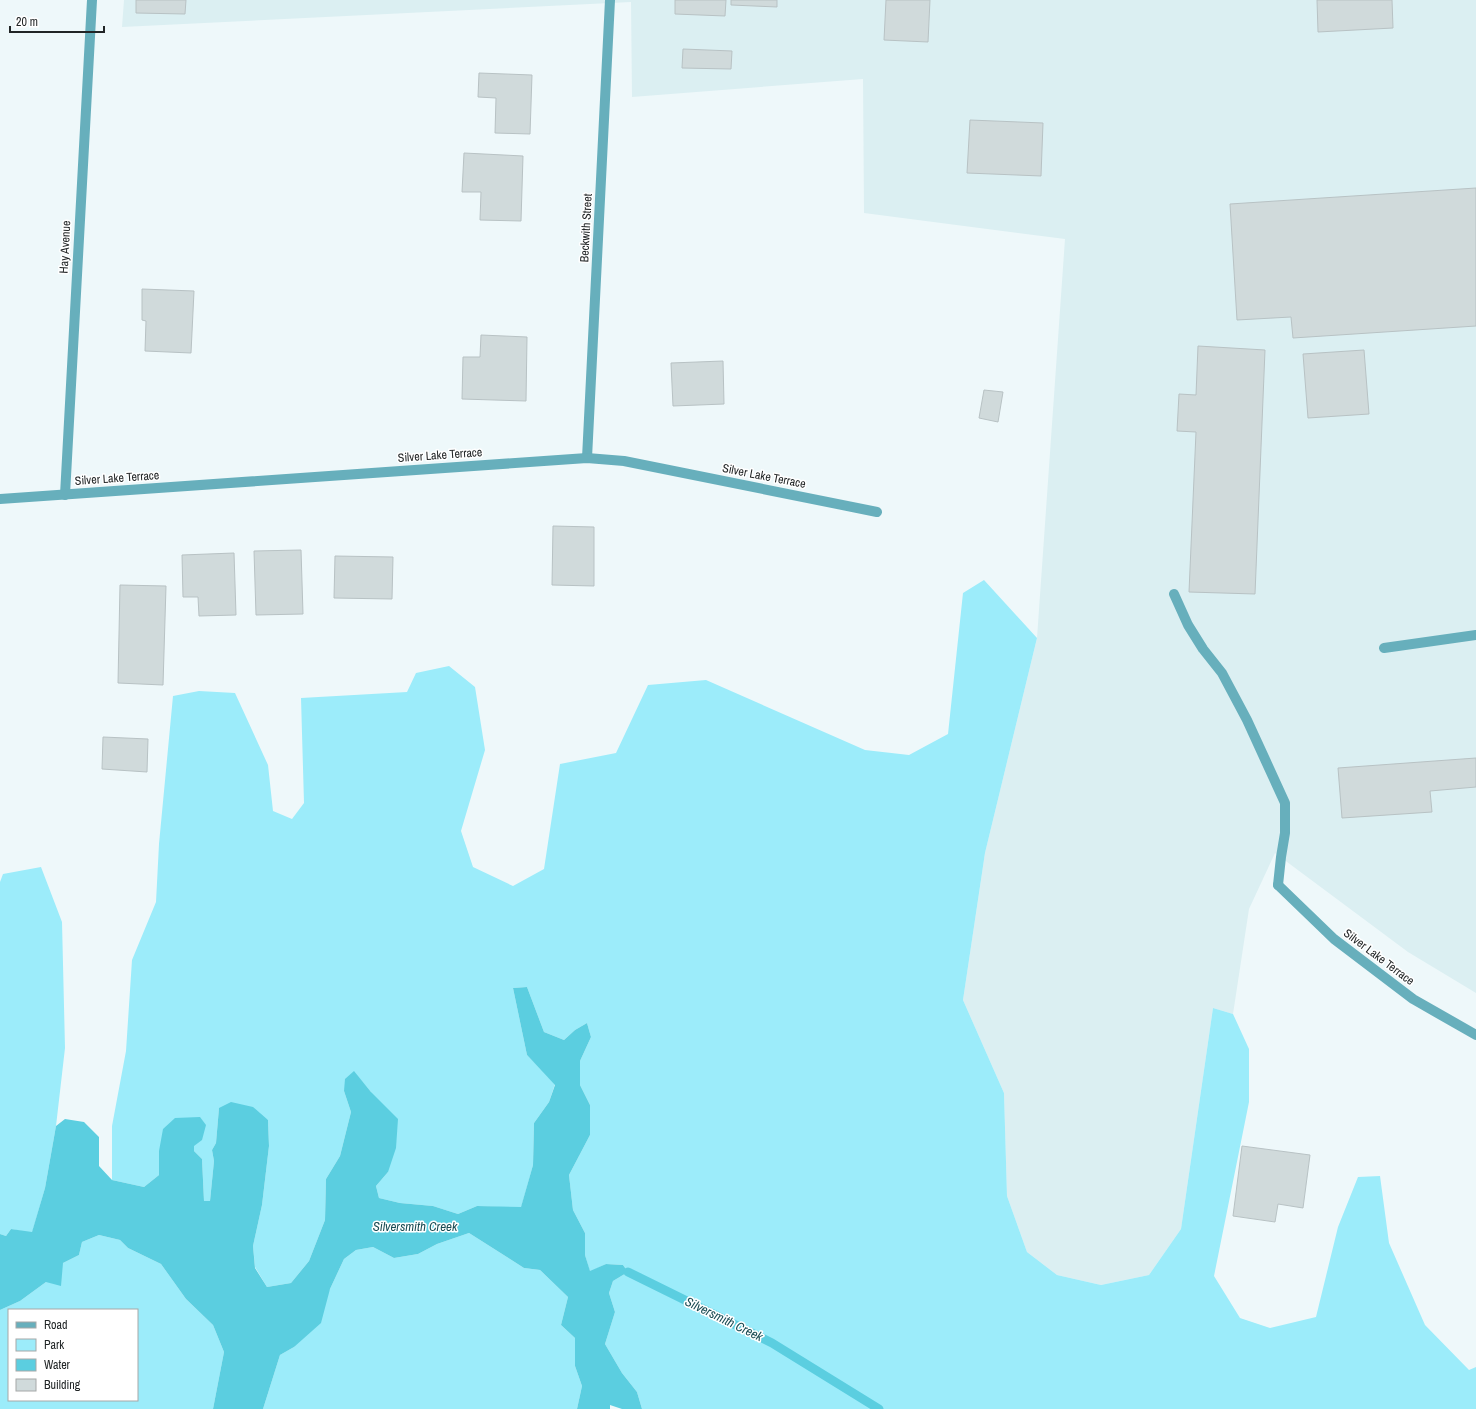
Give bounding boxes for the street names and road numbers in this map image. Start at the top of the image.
street label: Beckwith Street [576,193,596,263]
street label: Hay Avenue [56,220,74,274]
street label: Silver Lake Terrace [397,444,483,466]
street label: Silver Lake Terrace [721,460,807,492]
street label: Silver Lake Terrace [74,467,160,489]
street label: Silver Lake Terrace [1340,925,1418,989]

